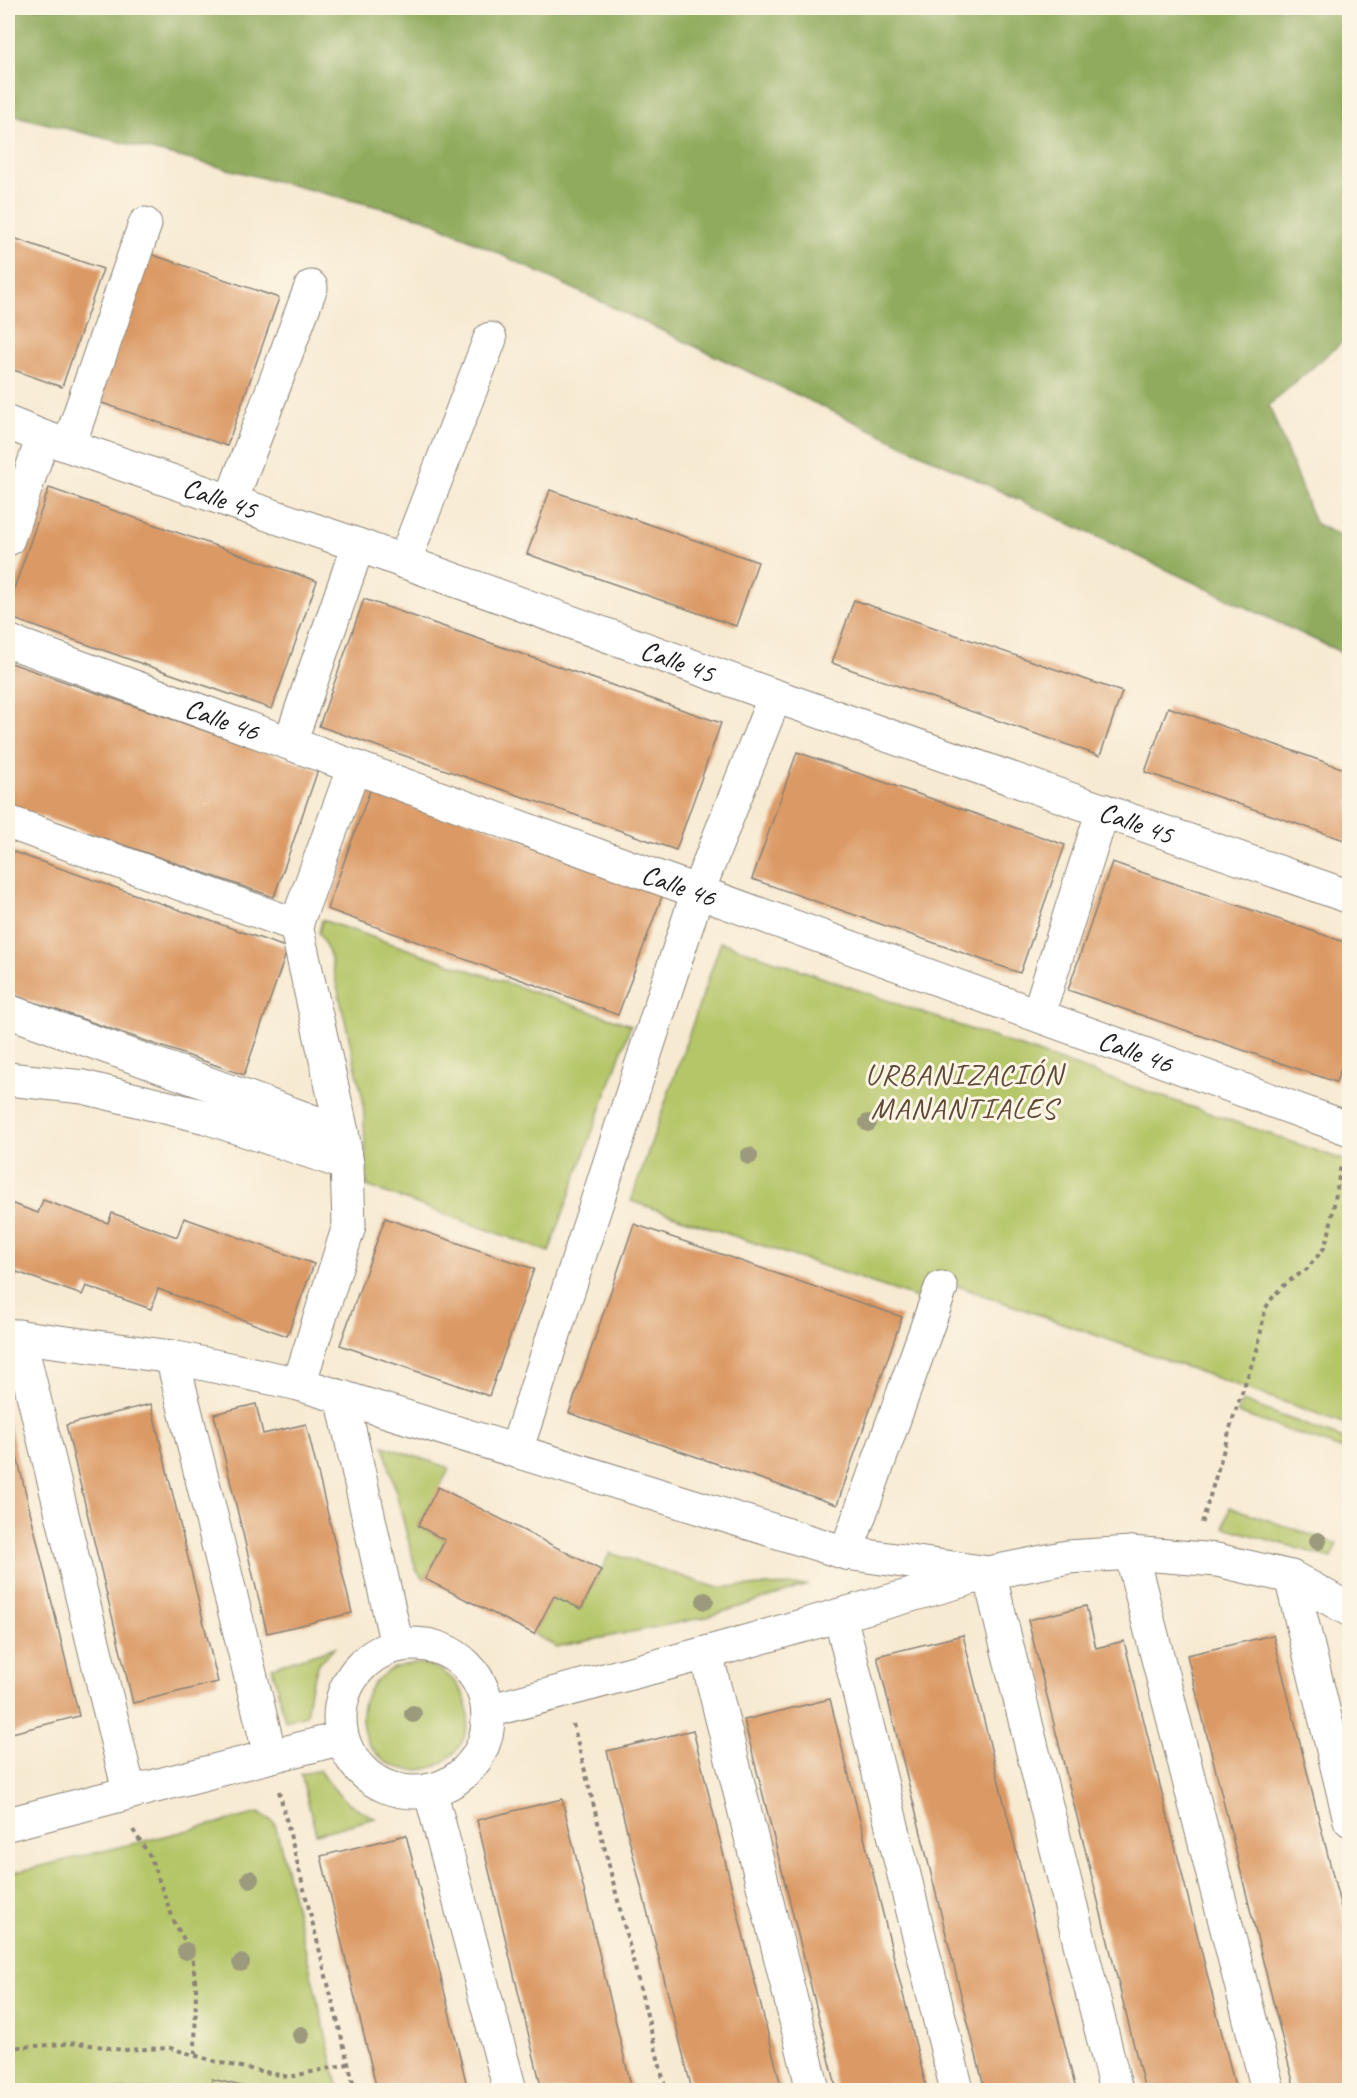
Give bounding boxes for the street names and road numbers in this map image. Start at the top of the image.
street label: Calle 45 [179,469,263,527]
street label: Calle 45 [636,631,721,691]
street label: Calle 46 [181,689,265,749]
street label: Calle 45 [1095,793,1179,852]
street label: Calle 46 [637,856,722,915]
street label: Calle 46 [1094,1022,1179,1081]

